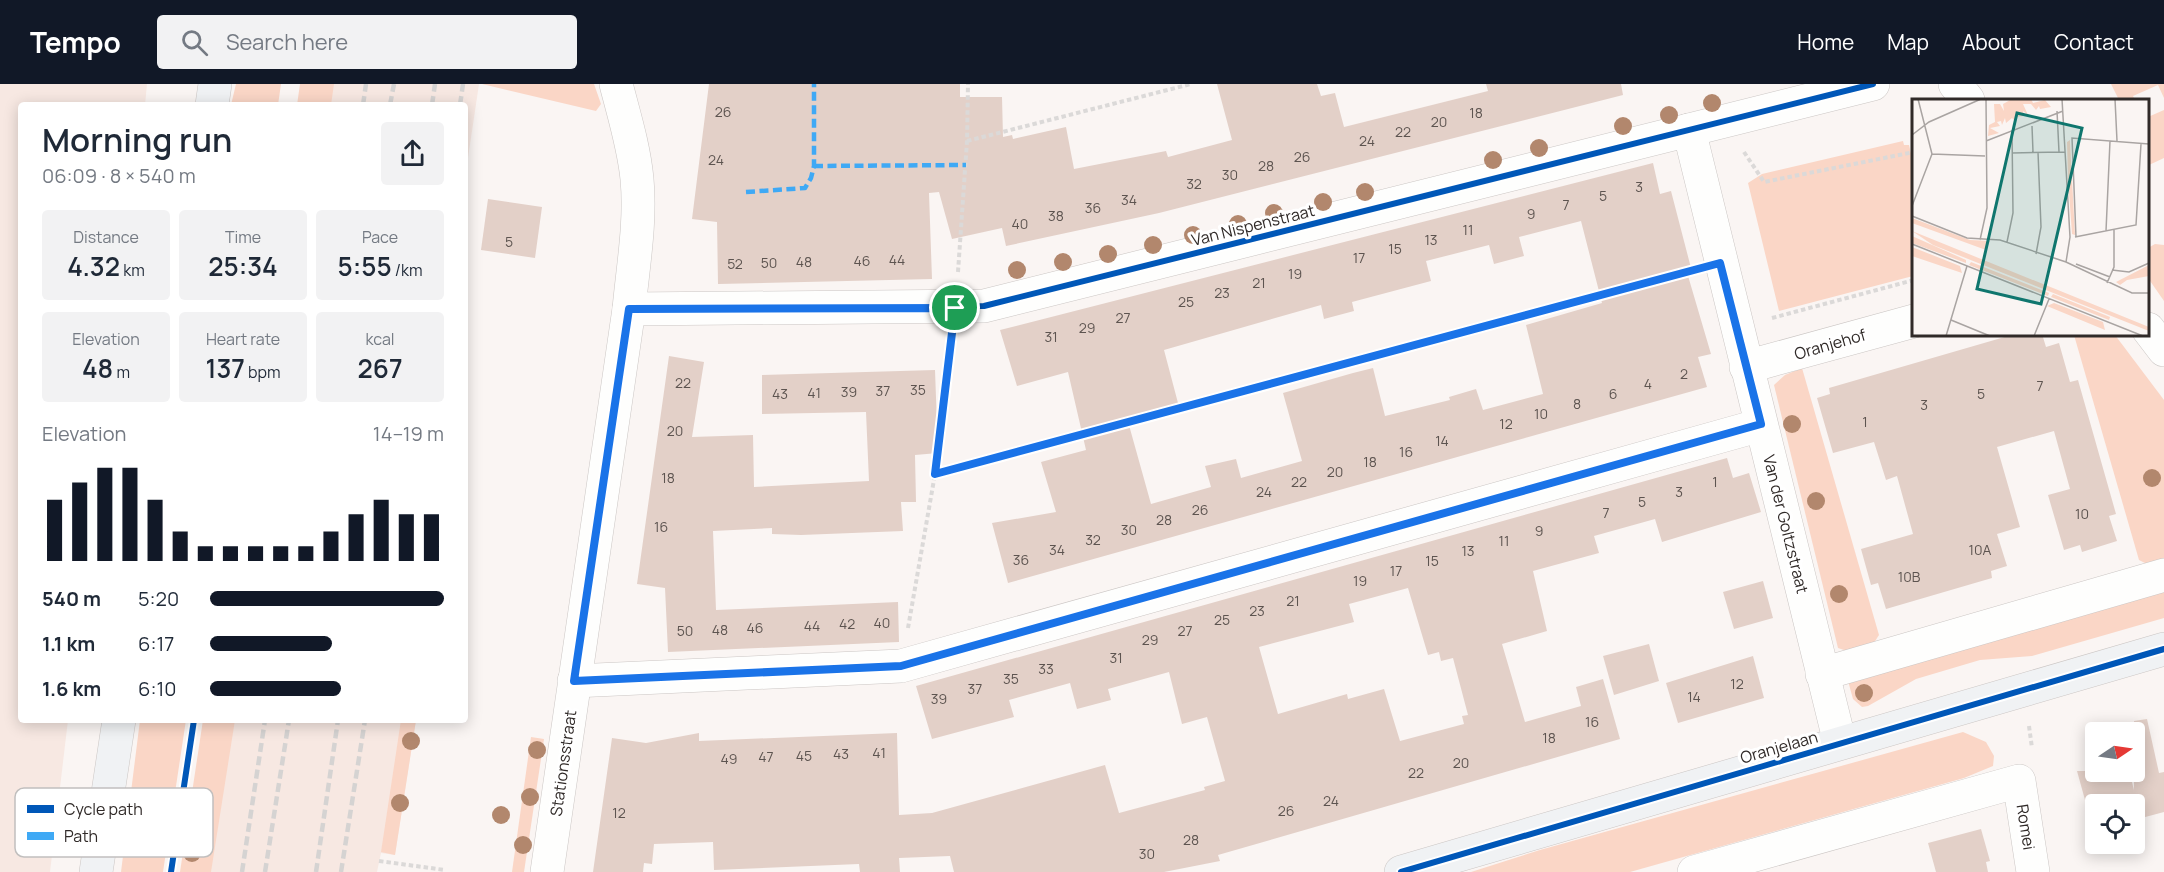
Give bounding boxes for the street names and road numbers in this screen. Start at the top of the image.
street label: Van Nispenstraat [1189,199,1317,251]
street label: Oranjehof [1792,323,1869,365]
street label: Van der Goltzstraat [1758,452,1814,596]
street label: Stationsstraat [545,708,581,818]
street label: Oranjelaan [1738,725,1820,769]
street label: Romei [2012,802,2040,852]

